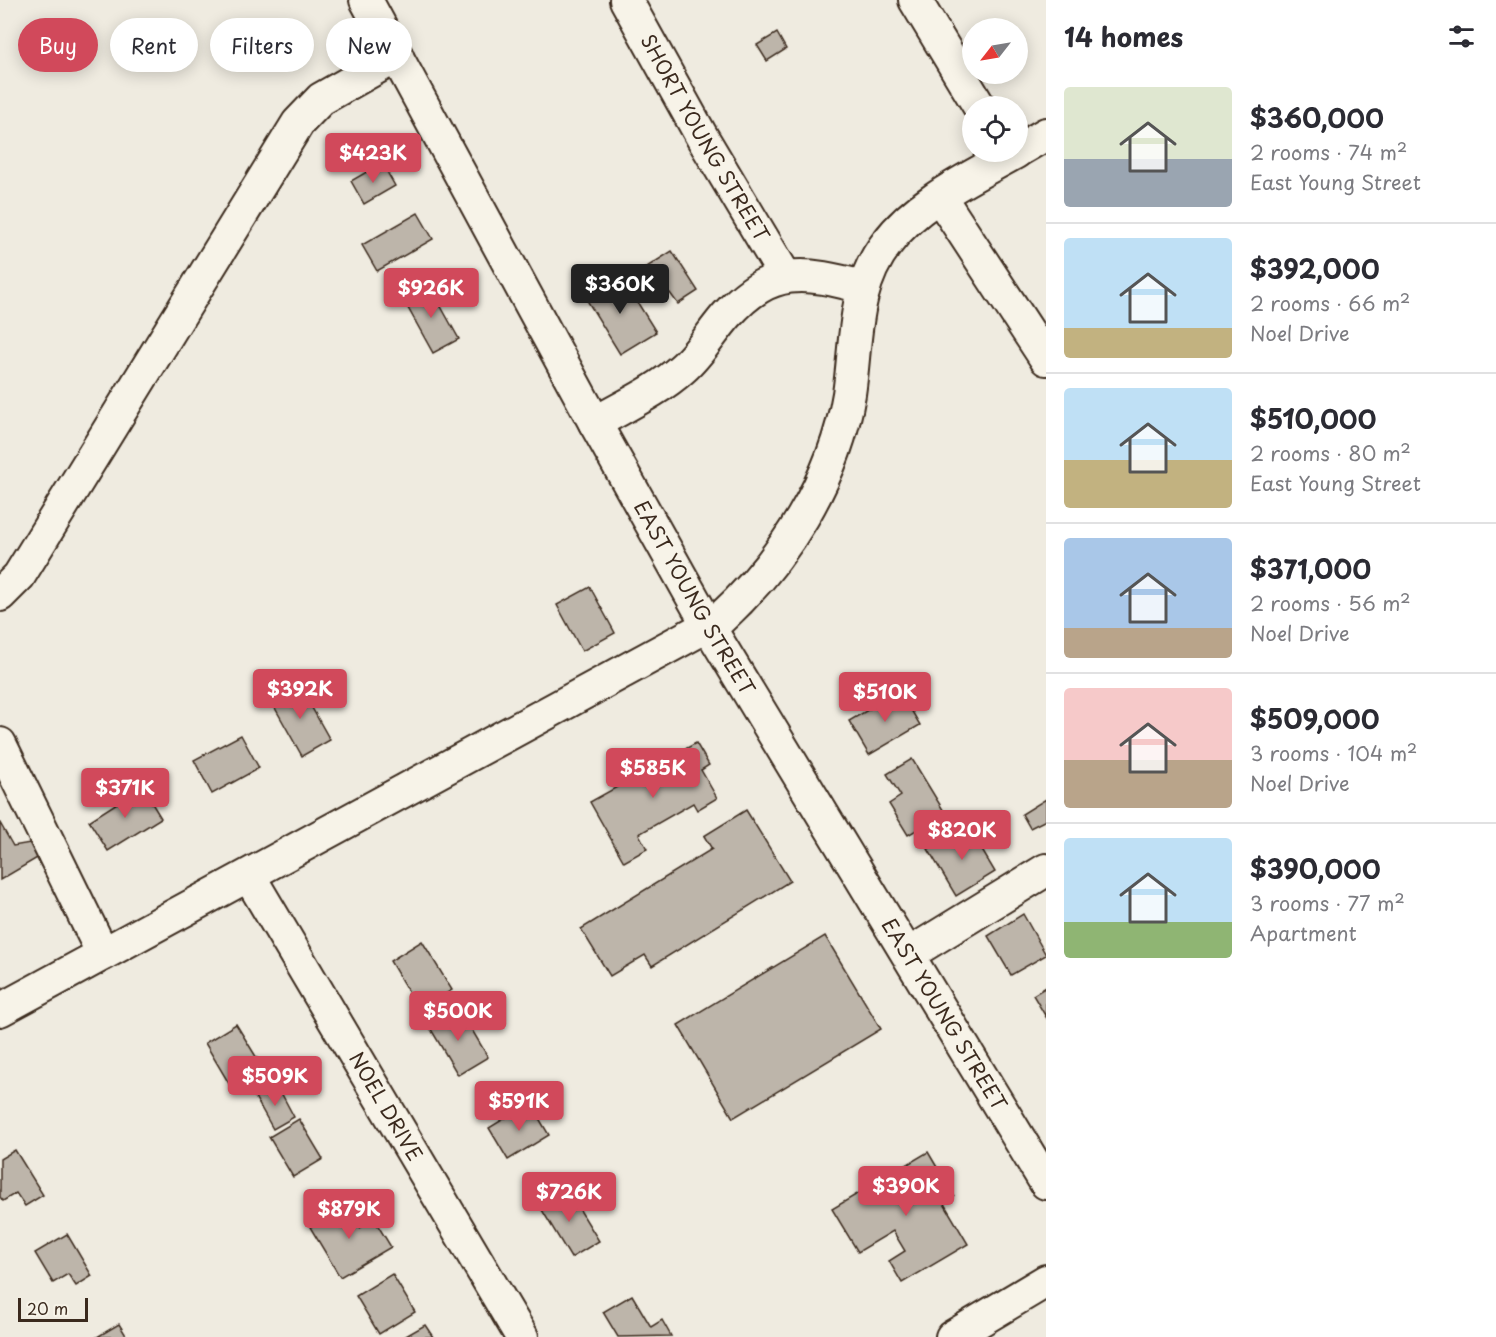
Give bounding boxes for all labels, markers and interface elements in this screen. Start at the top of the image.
text: 14 homes [1064,17,1183,56]
chip: Buy [18,18,98,72]
chip: Rent [110,18,198,72]
chip: Filters [210,18,314,72]
chip: New [326,18,412,72]
north arrow [962,18,1028,84]
map controls [962,18,1028,162]
icon: filters [1445,20,1478,53]
street label: SHORT YOUNG STREET [634,28,777,247]
button: locate [962,96,1028,162]
text: $360,000 [1250,98,1384,137]
icon: home [1112,111,1184,183]
pin: $423K [331,133,415,184]
text: $423K [339,137,407,167]
text: 2 rooms · 74 m² [1250,137,1407,167]
text: East Young Street [1250,167,1421,197]
text: $392,000 [1250,249,1380,288]
icon: home [1112,262,1184,334]
pin: $360K [578,264,662,315]
pin: $926K [389,268,473,319]
text: $360K [585,268,655,298]
text: $926K [398,272,464,302]
text: 2 rooms · 66 m² [1250,288,1410,318]
text: Noel Drive [1250,318,1350,348]
text: $510,000 [1250,399,1377,438]
icon: home [1112,412,1184,484]
text: 2 rooms · 80 m² [1250,438,1411,468]
text: East Young Street [1250,468,1421,498]
street label: EAST YOUNG STREET [627,494,763,701]
text: $371,000 [1250,549,1371,588]
icon: home [1112,562,1184,634]
text: 2 rooms · 56 m² [1250,588,1411,618]
text: Noel Drive [1250,618,1350,648]
pin: $392K [258,669,342,720]
pin: $510K [843,672,927,723]
text: $392K [267,673,333,703]
text: $510K [853,676,917,706]
text: $509,000 [1250,699,1380,738]
icon: home [1112,712,1184,784]
text: 3 rooms · 104 m² [1250,738,1417,768]
pin: $585K [611,748,695,799]
text: $585K [620,752,686,782]
pin: $371K [83,768,167,819]
text: Noel Drive [1250,768,1350,798]
text: $371K [95,772,155,802]
pin: $820K [920,810,1004,861]
text: $820K [928,814,996,844]
text: $390,000 [1250,849,1381,888]
icon: home [1112,862,1184,934]
text: 3 rooms · 77 m² [1250,888,1405,918]
street label: EAST YOUNG STREET [875,912,1015,1116]
text: Apartment [1250,918,1357,948]
pin: $500K [416,991,500,1042]
text: $500K [423,995,493,1025]
street label: NOEL DRIVE [342,1046,430,1166]
pin: $509K [233,1056,317,1107]
text: $509K [242,1060,308,1090]
pin: $591K [477,1081,561,1132]
text: $591K [489,1085,549,1115]
pin: $390K [864,1166,948,1217]
text: $390K [872,1170,940,1200]
pin: $726K [527,1172,611,1223]
text: $726K [536,1176,602,1206]
pin: $879K [307,1189,391,1240]
text: $879K [317,1193,381,1223]
scale bar [18,1295,88,1322]
text: 20 m [27,1296,68,1320]

